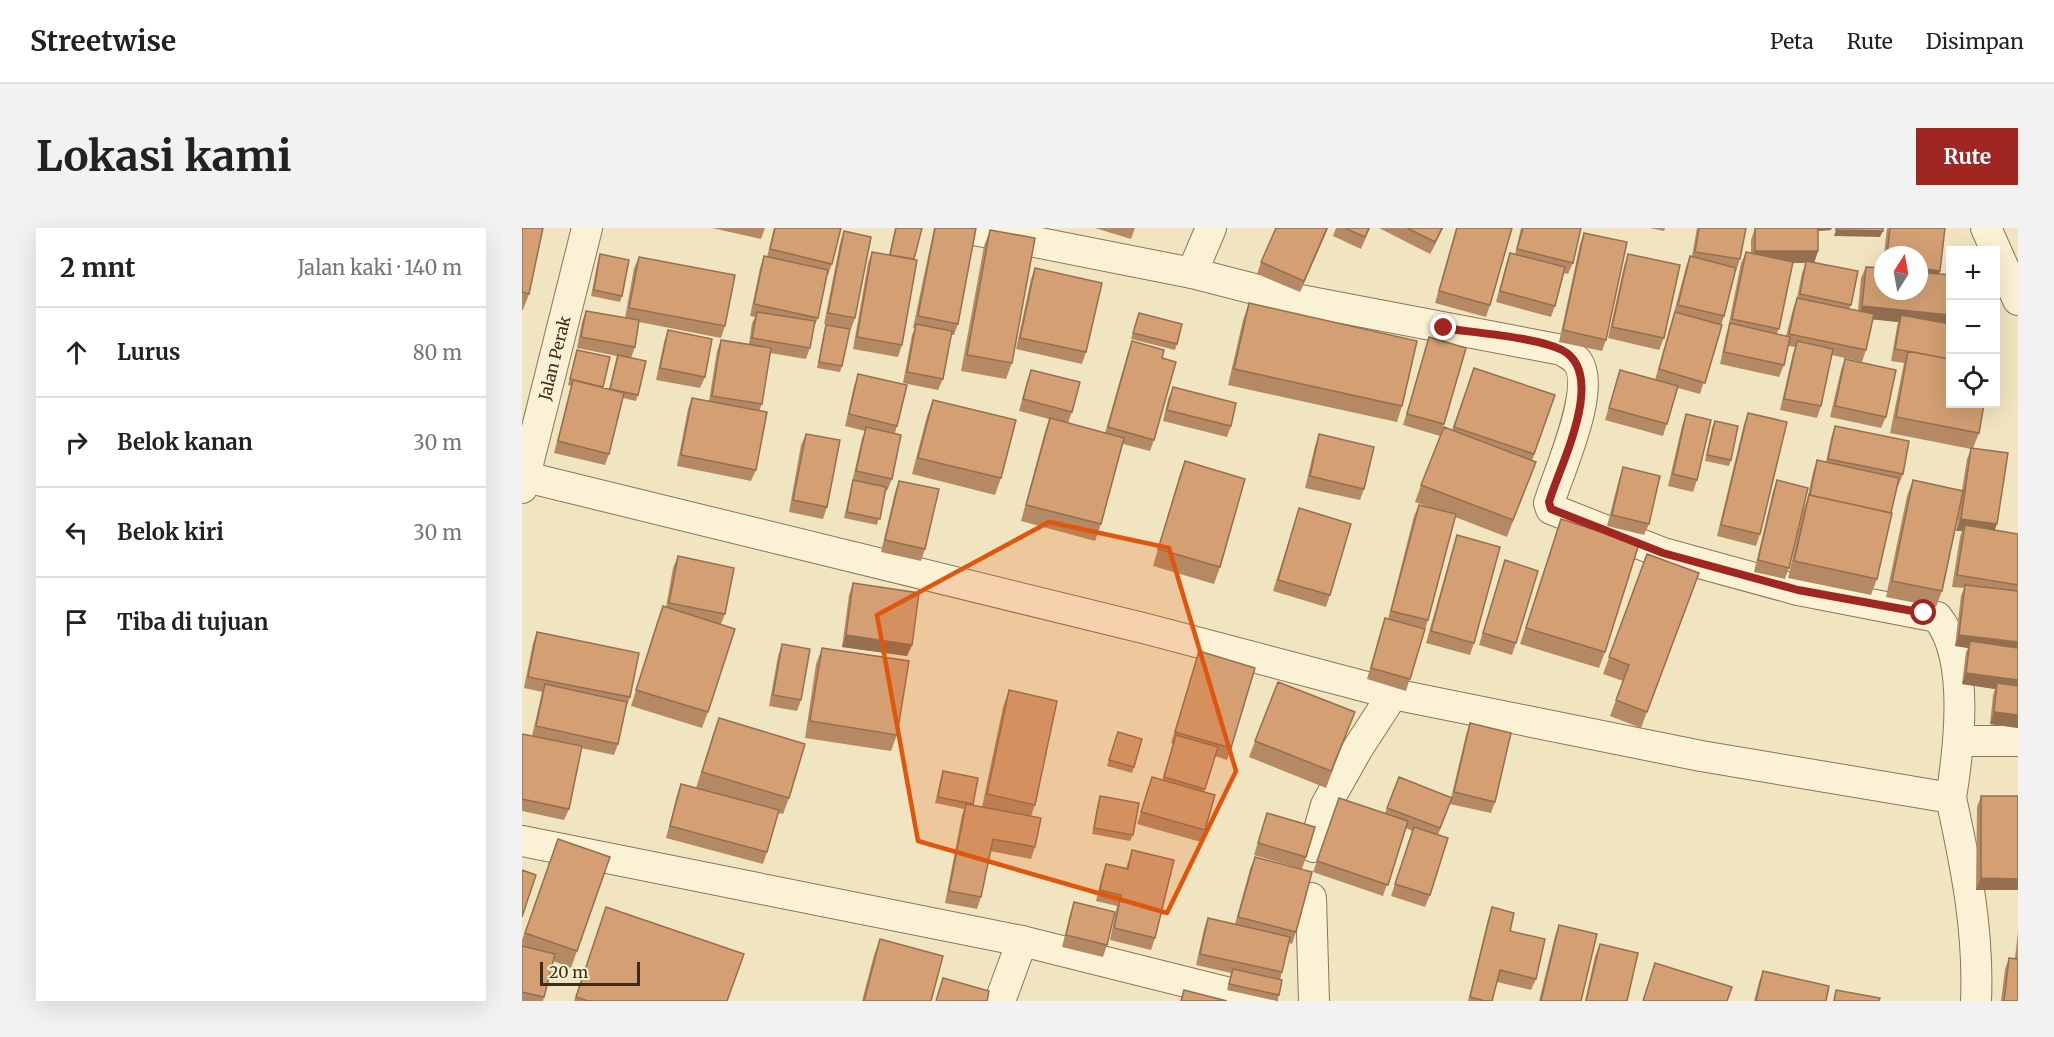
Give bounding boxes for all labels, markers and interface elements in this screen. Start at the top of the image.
text: Streetwise [30,23,176,59]
text: Peta [1770,28,1814,55]
text: Rute [1847,28,1893,55]
text: Disimpan [1926,28,2024,55]
button: Rute [1916,128,2018,185]
text: Lokasi kami [36,130,292,182]
north arrow [1874,246,1928,300]
map controls [1946,246,2000,408]
button: + [1946,246,2000,300]
text: 2 mnt [60,251,135,284]
text: Jalan kaki · 140 m [298,255,462,280]
button: − [1946,300,2000,354]
street label: Jalan Perak [534,313,575,403]
route end [1430,314,1456,340]
icon: ahead [60,336,93,369]
text: Lurus [117,338,180,366]
text: 80 m [413,340,462,365]
button: locate [1946,354,2000,408]
icon: right [60,426,93,459]
text: Belok kanan [117,428,253,456]
text: 30 m [413,430,462,455]
icon: left [60,516,93,549]
text: Belok kiri [117,518,224,546]
text: 30 m [413,520,462,545]
route start [1910,599,1936,625]
icon: arrive [60,606,93,639]
text: Tiba di tujuan [117,608,268,636]
scale bar [540,959,640,986]
text: 20 m [549,962,588,982]

